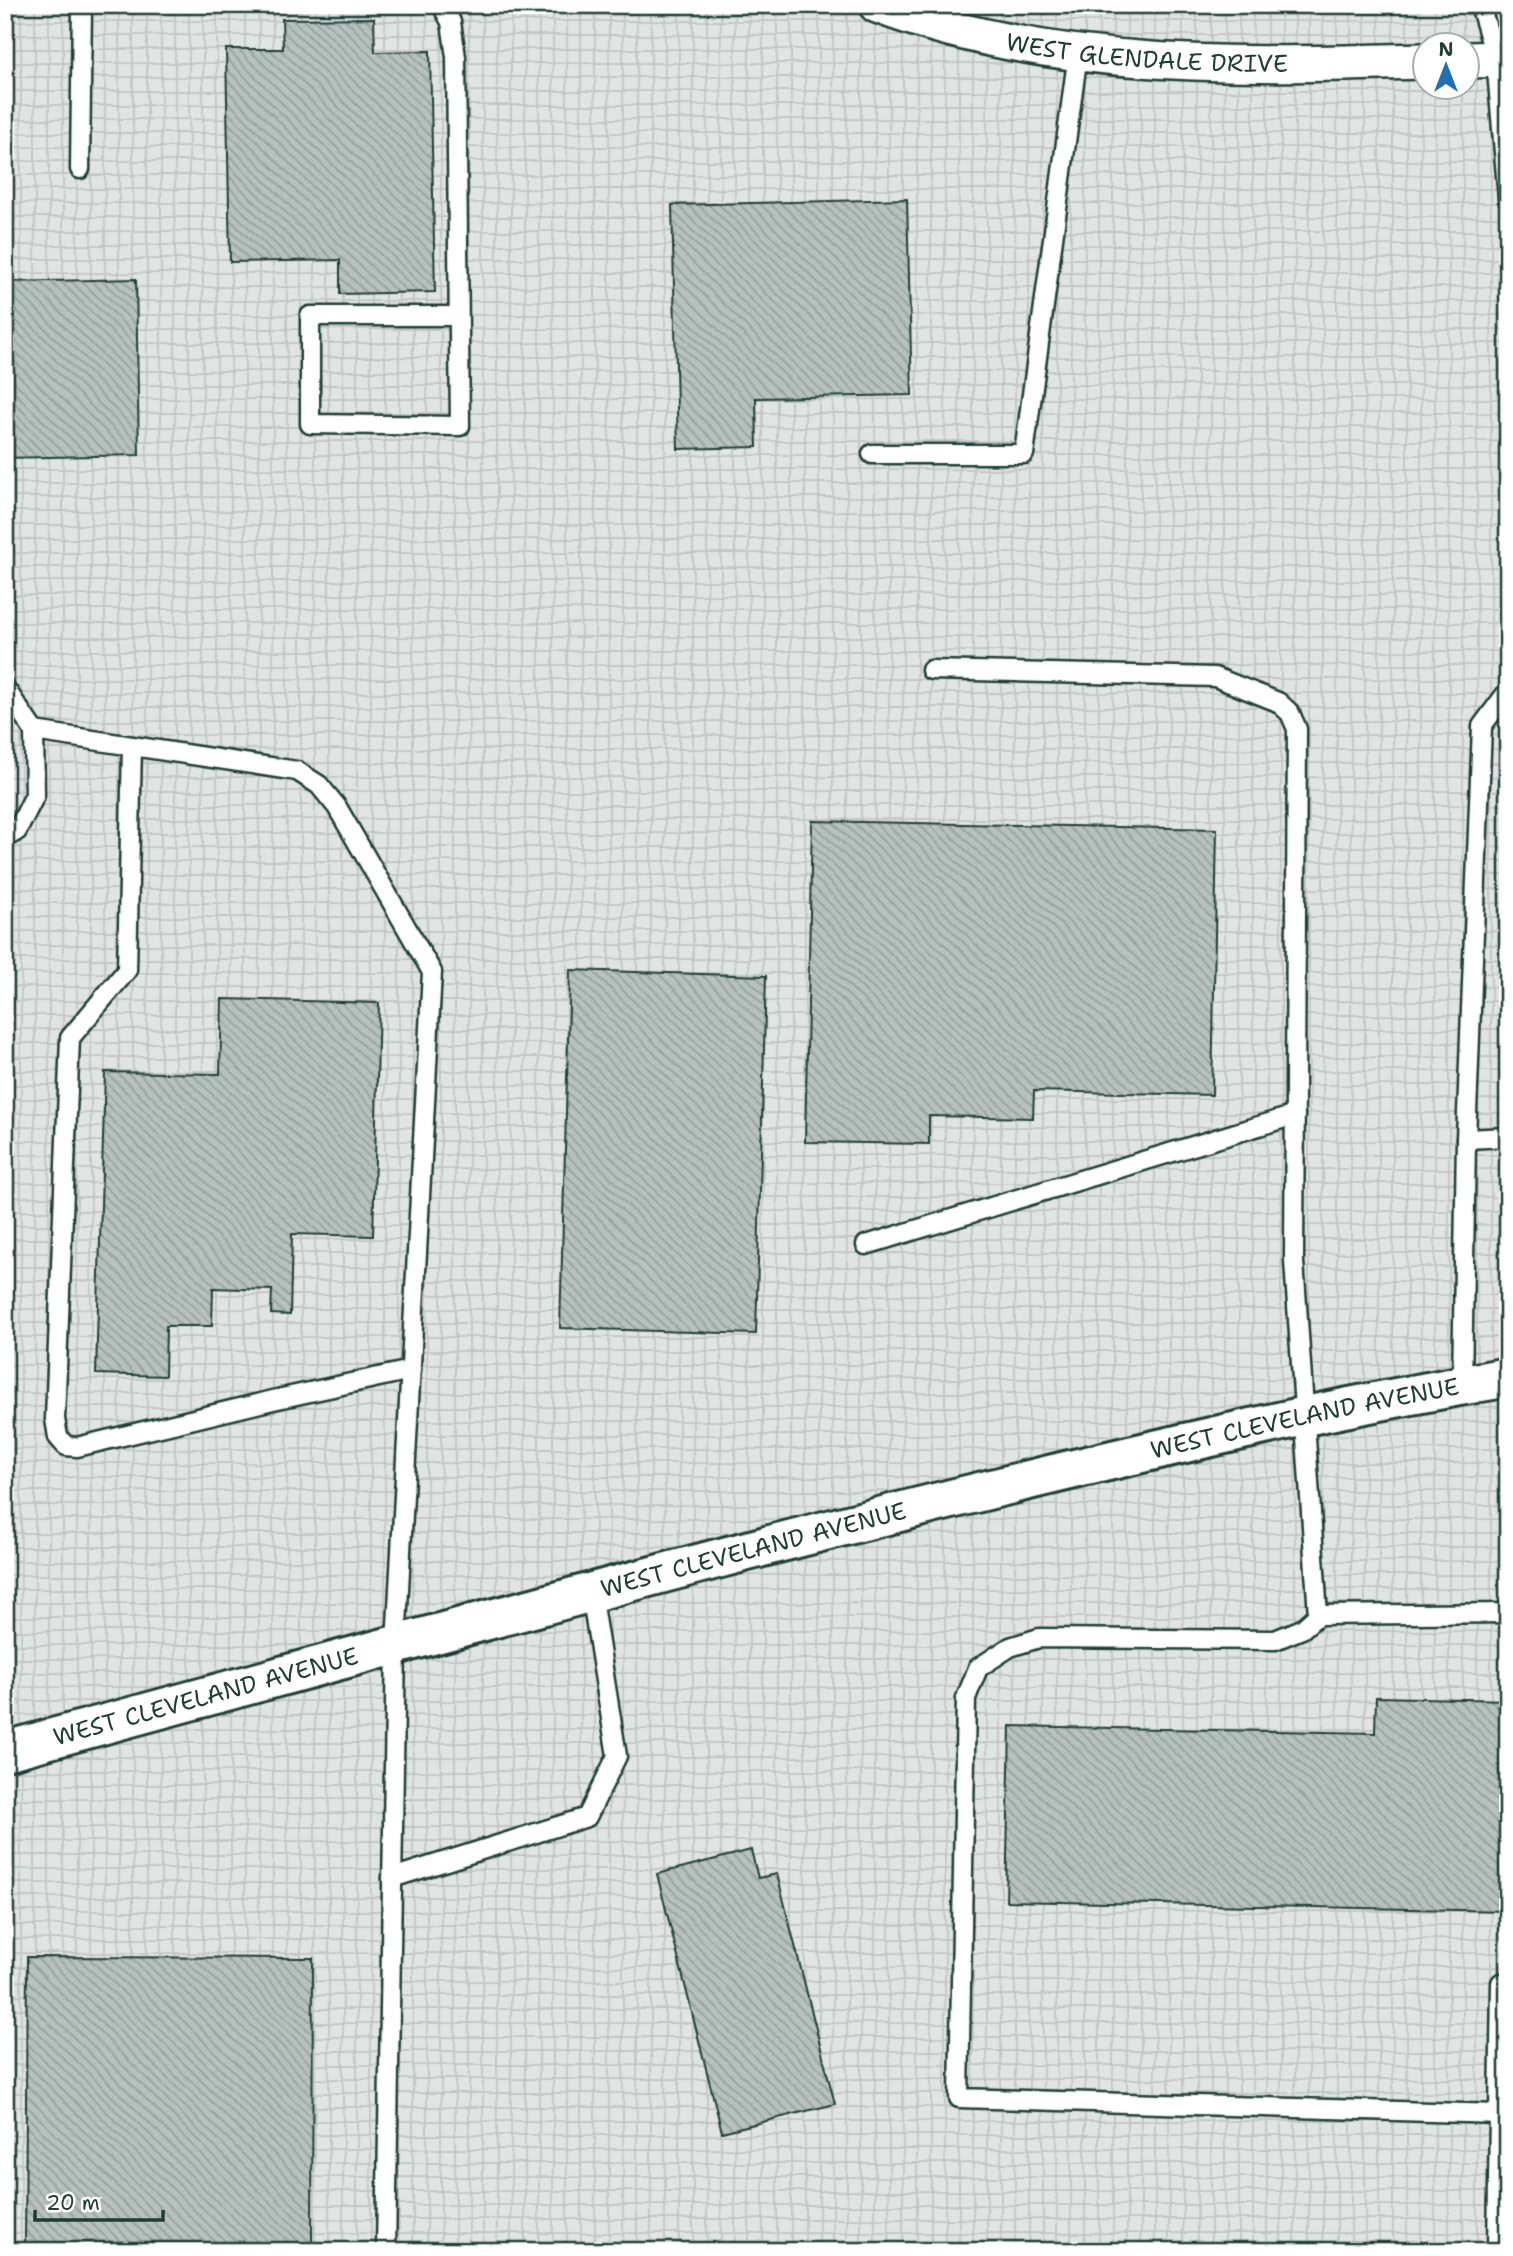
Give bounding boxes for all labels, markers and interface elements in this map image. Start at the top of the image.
street label: WEST GLENDALE DRIVE [1003,26,1288,80]
north arrow [1412,32,1482,102]
text: N [1438,37,1454,62]
street label: WEST CLEVELAND AVENUE [1147,1370,1462,1466]
street label: WEST CLEVELAND AVENUE [597,1495,910,1605]
street label: WEST CLEVELAND AVENUE [50,1640,362,1753]
scale bar [35,2179,163,2223]
text: 20 m [46,2189,100,2217]

